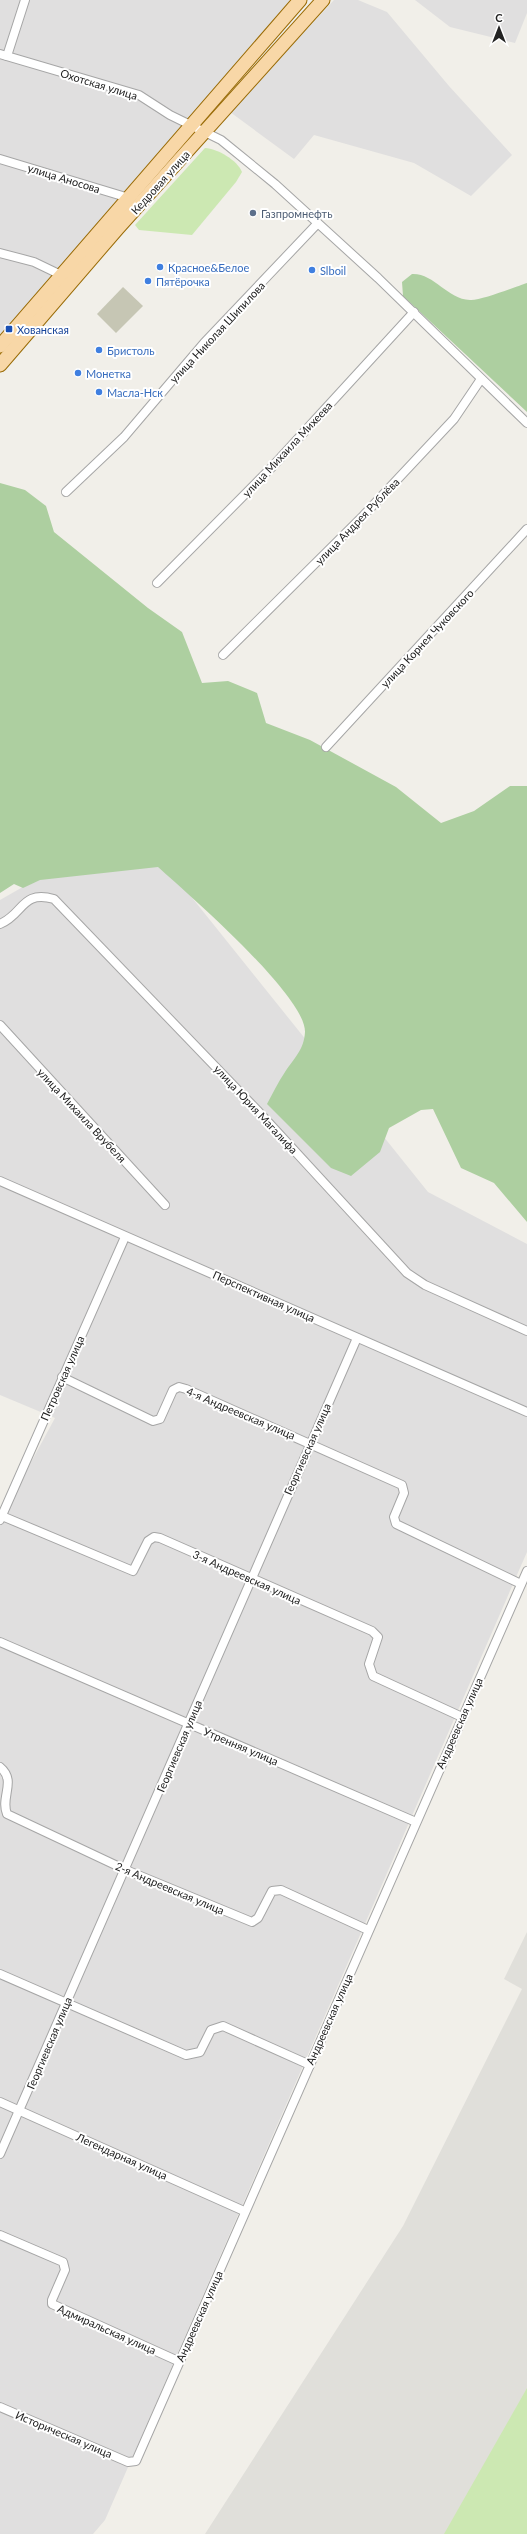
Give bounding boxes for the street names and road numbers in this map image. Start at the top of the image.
street label: Охотская улица [59,66,139,102]
street label: Кедровая улица [128,148,192,216]
street label: улица Аносова [26,161,102,195]
street label: улица Николая Шипилова [167,279,267,385]
street label: улица Михаила Михеева [239,399,335,499]
street label: улица Андрея Рублёва [312,475,402,567]
street label: улица Корнея Чуковского [378,586,476,690]
street label: улица Юрия Магалифа [212,1062,300,1156]
street label: улица Михаила Врубеля [35,1065,129,1165]
street label: Перспективная улица [211,1268,317,1324]
street label: Петровская улица [37,1333,87,1423]
street label: 4-я Андреевская улица [185,1384,297,1442]
street label: Георгиевская улица [281,1401,333,1497]
street label: 3-я Андреевская улица [191,1547,303,1607]
street label: Андреевская улица [433,1675,485,1771]
street label: Георгиевская улица [154,1698,204,1794]
street label: Утренняя улица [202,1724,280,1768]
street label: 2-я Андреевская улица [114,1859,226,1917]
street label: Андреевская улица [303,1971,355,2067]
street label: Георгиевская улица [24,1995,74,2091]
street label: Легендарная улица [74,2130,170,2182]
street label: Андреевская улица [173,2268,225,2364]
street label: Адмиральская улица [56,2301,158,2357]
street label: Историческая улица [14,2408,114,2460]

